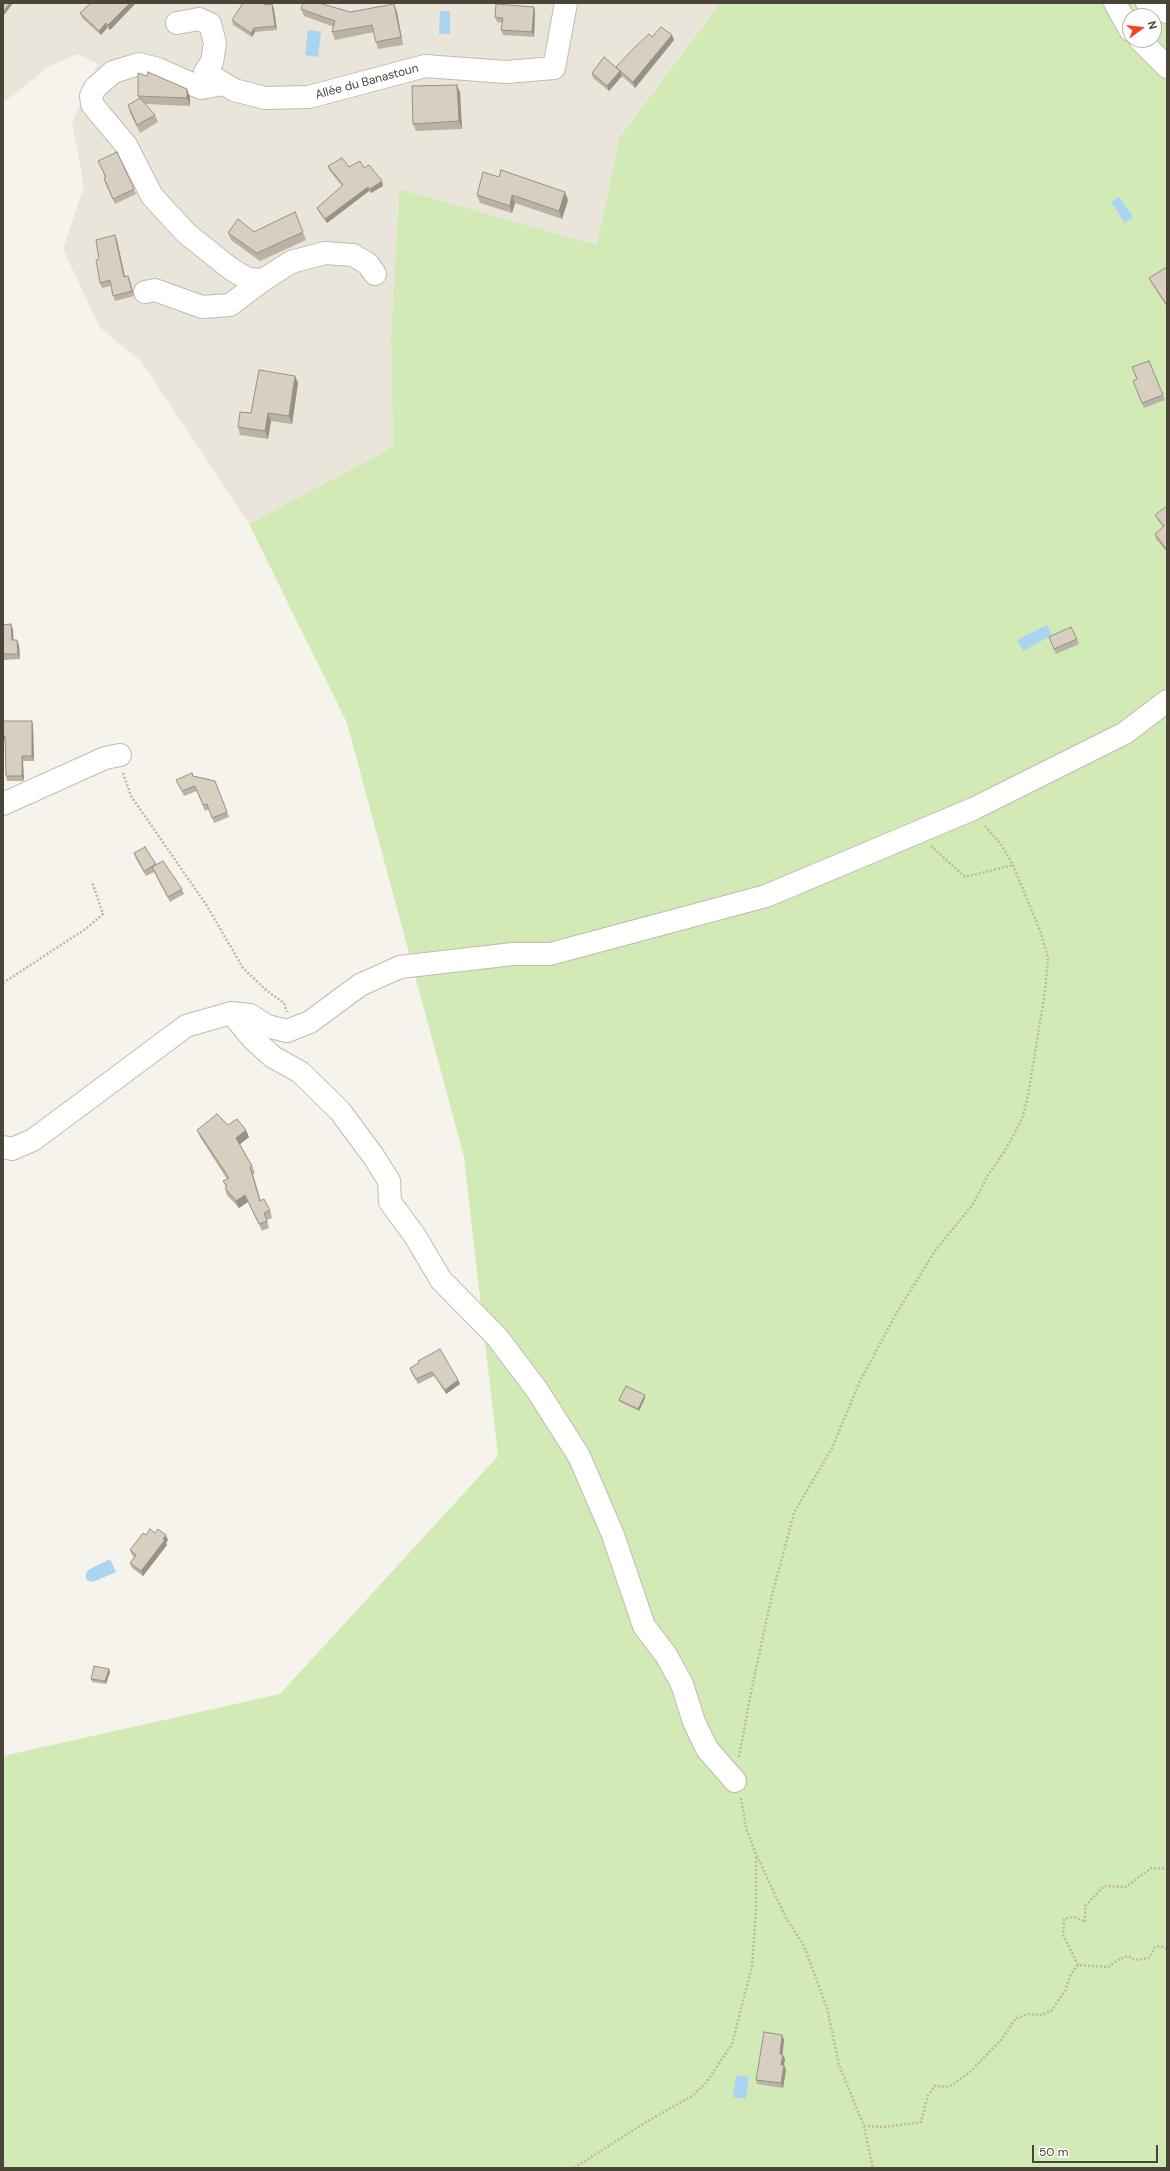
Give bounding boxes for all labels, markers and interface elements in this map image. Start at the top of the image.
north arrow [1122,8,1162,48]
text: N [1145,19,1160,31]
street label: Allée du Banastoun [314,61,420,103]
scale bar [1034,2137,1160,2163]
text: 50 m [1039,2144,1068,2160]

